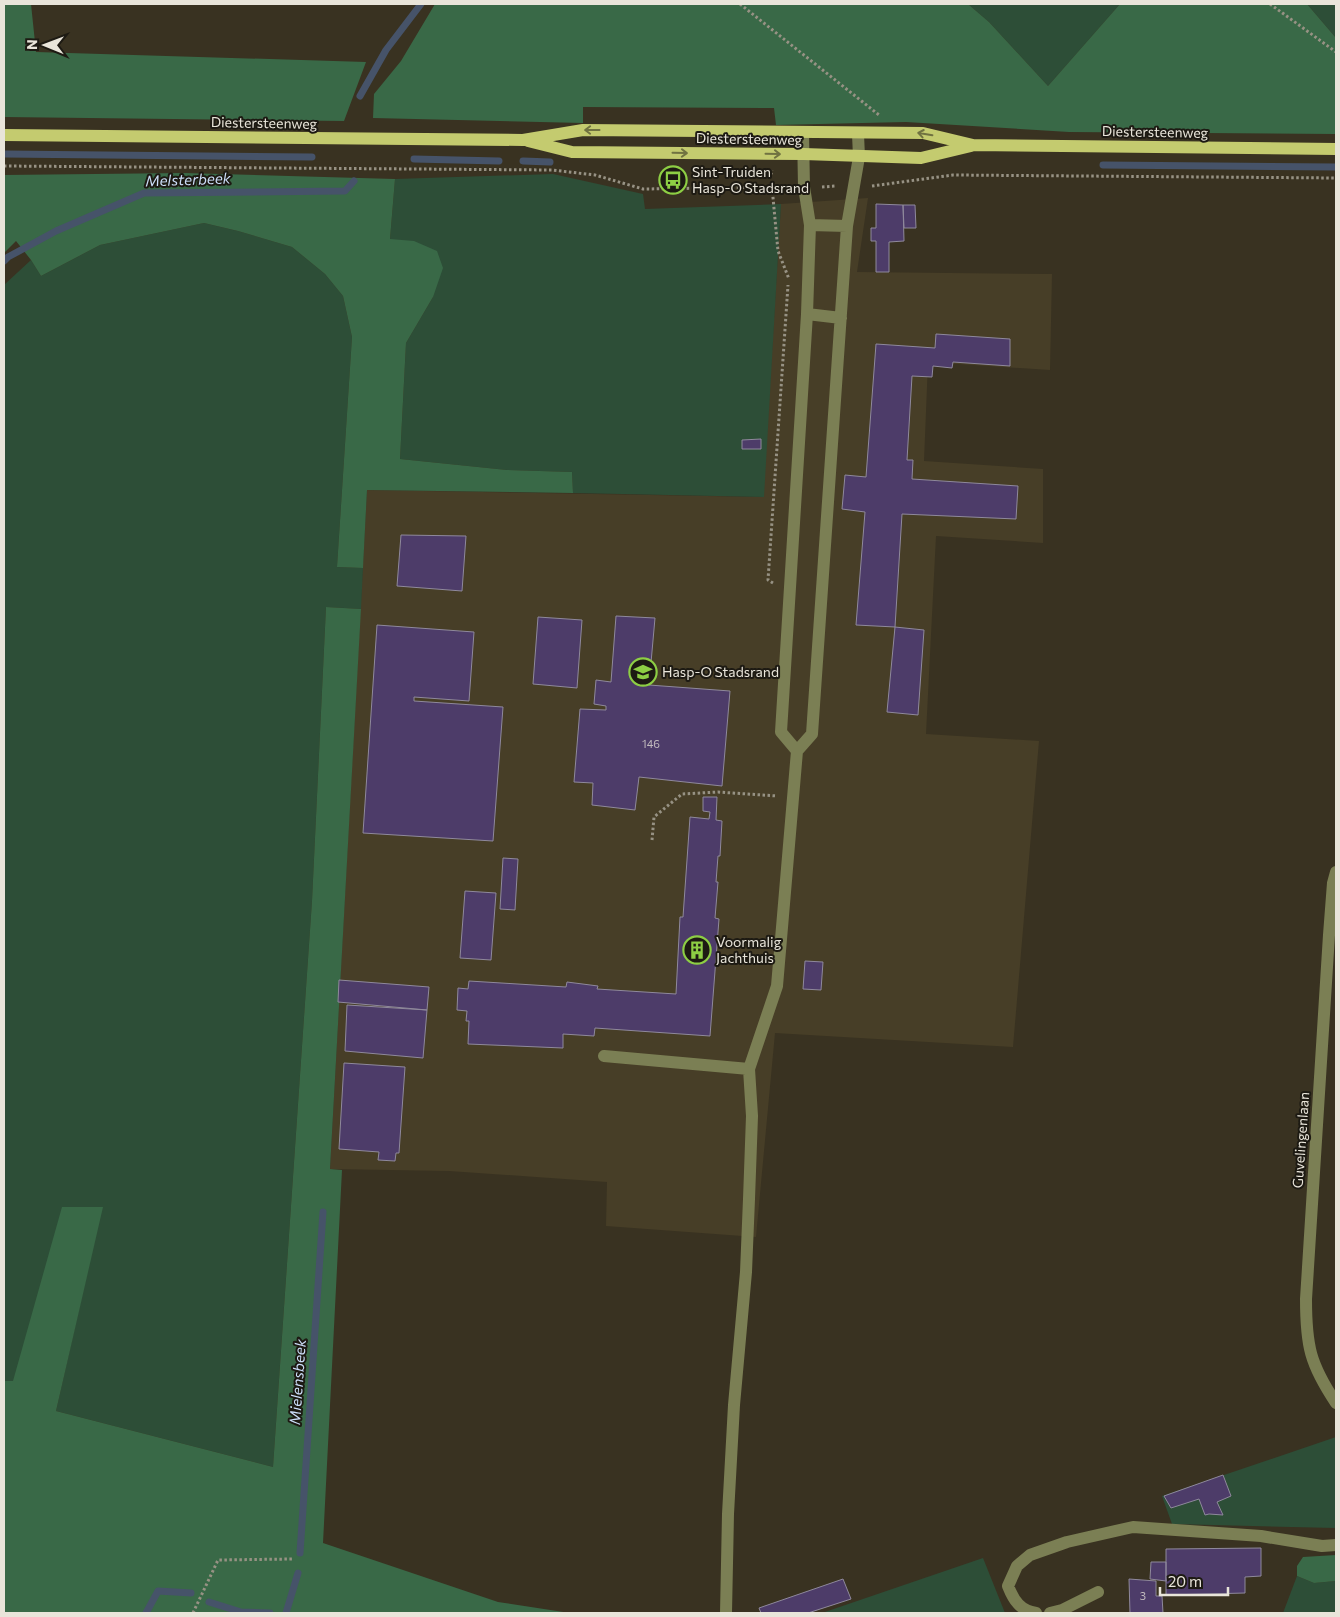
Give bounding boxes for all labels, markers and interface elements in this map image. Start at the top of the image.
north arrow [20,20,70,70]
text: N [23,39,40,50]
street label: Diestersteenweg [211,113,318,132]
street label: Diestersteenweg [1102,122,1209,141]
one-way arrow [585,125,601,135]
street label: Diestersteenweg [696,129,803,148]
one-way arrow [918,129,934,139]
one-way arrow [672,148,688,158]
one-way arrow [764,149,781,159]
place label: Sint-Truiden Hasp-O Stadsrand [692,163,809,196]
bus stop icon: Sint-Truiden Hasp-O Stadsrand [658,165,688,195]
water label: Melsterbeek [145,168,232,189]
school or university icon: Hasp-O Stadsrand [628,657,658,687]
place label: Hasp-O Stadsrand [662,663,779,680]
house number: 146 [642,737,660,750]
place label: Voormalig Jachthuis [716,933,782,966]
building icon: Voormalig Jachthuis [682,935,712,965]
street label: Guvelingenlaan [1289,1091,1312,1189]
water label: Mielensbeek [285,1337,309,1426]
scale bar [1160,1564,1228,1596]
text: 20 m [1168,1572,1202,1590]
house number: 3 [1140,1589,1146,1602]

